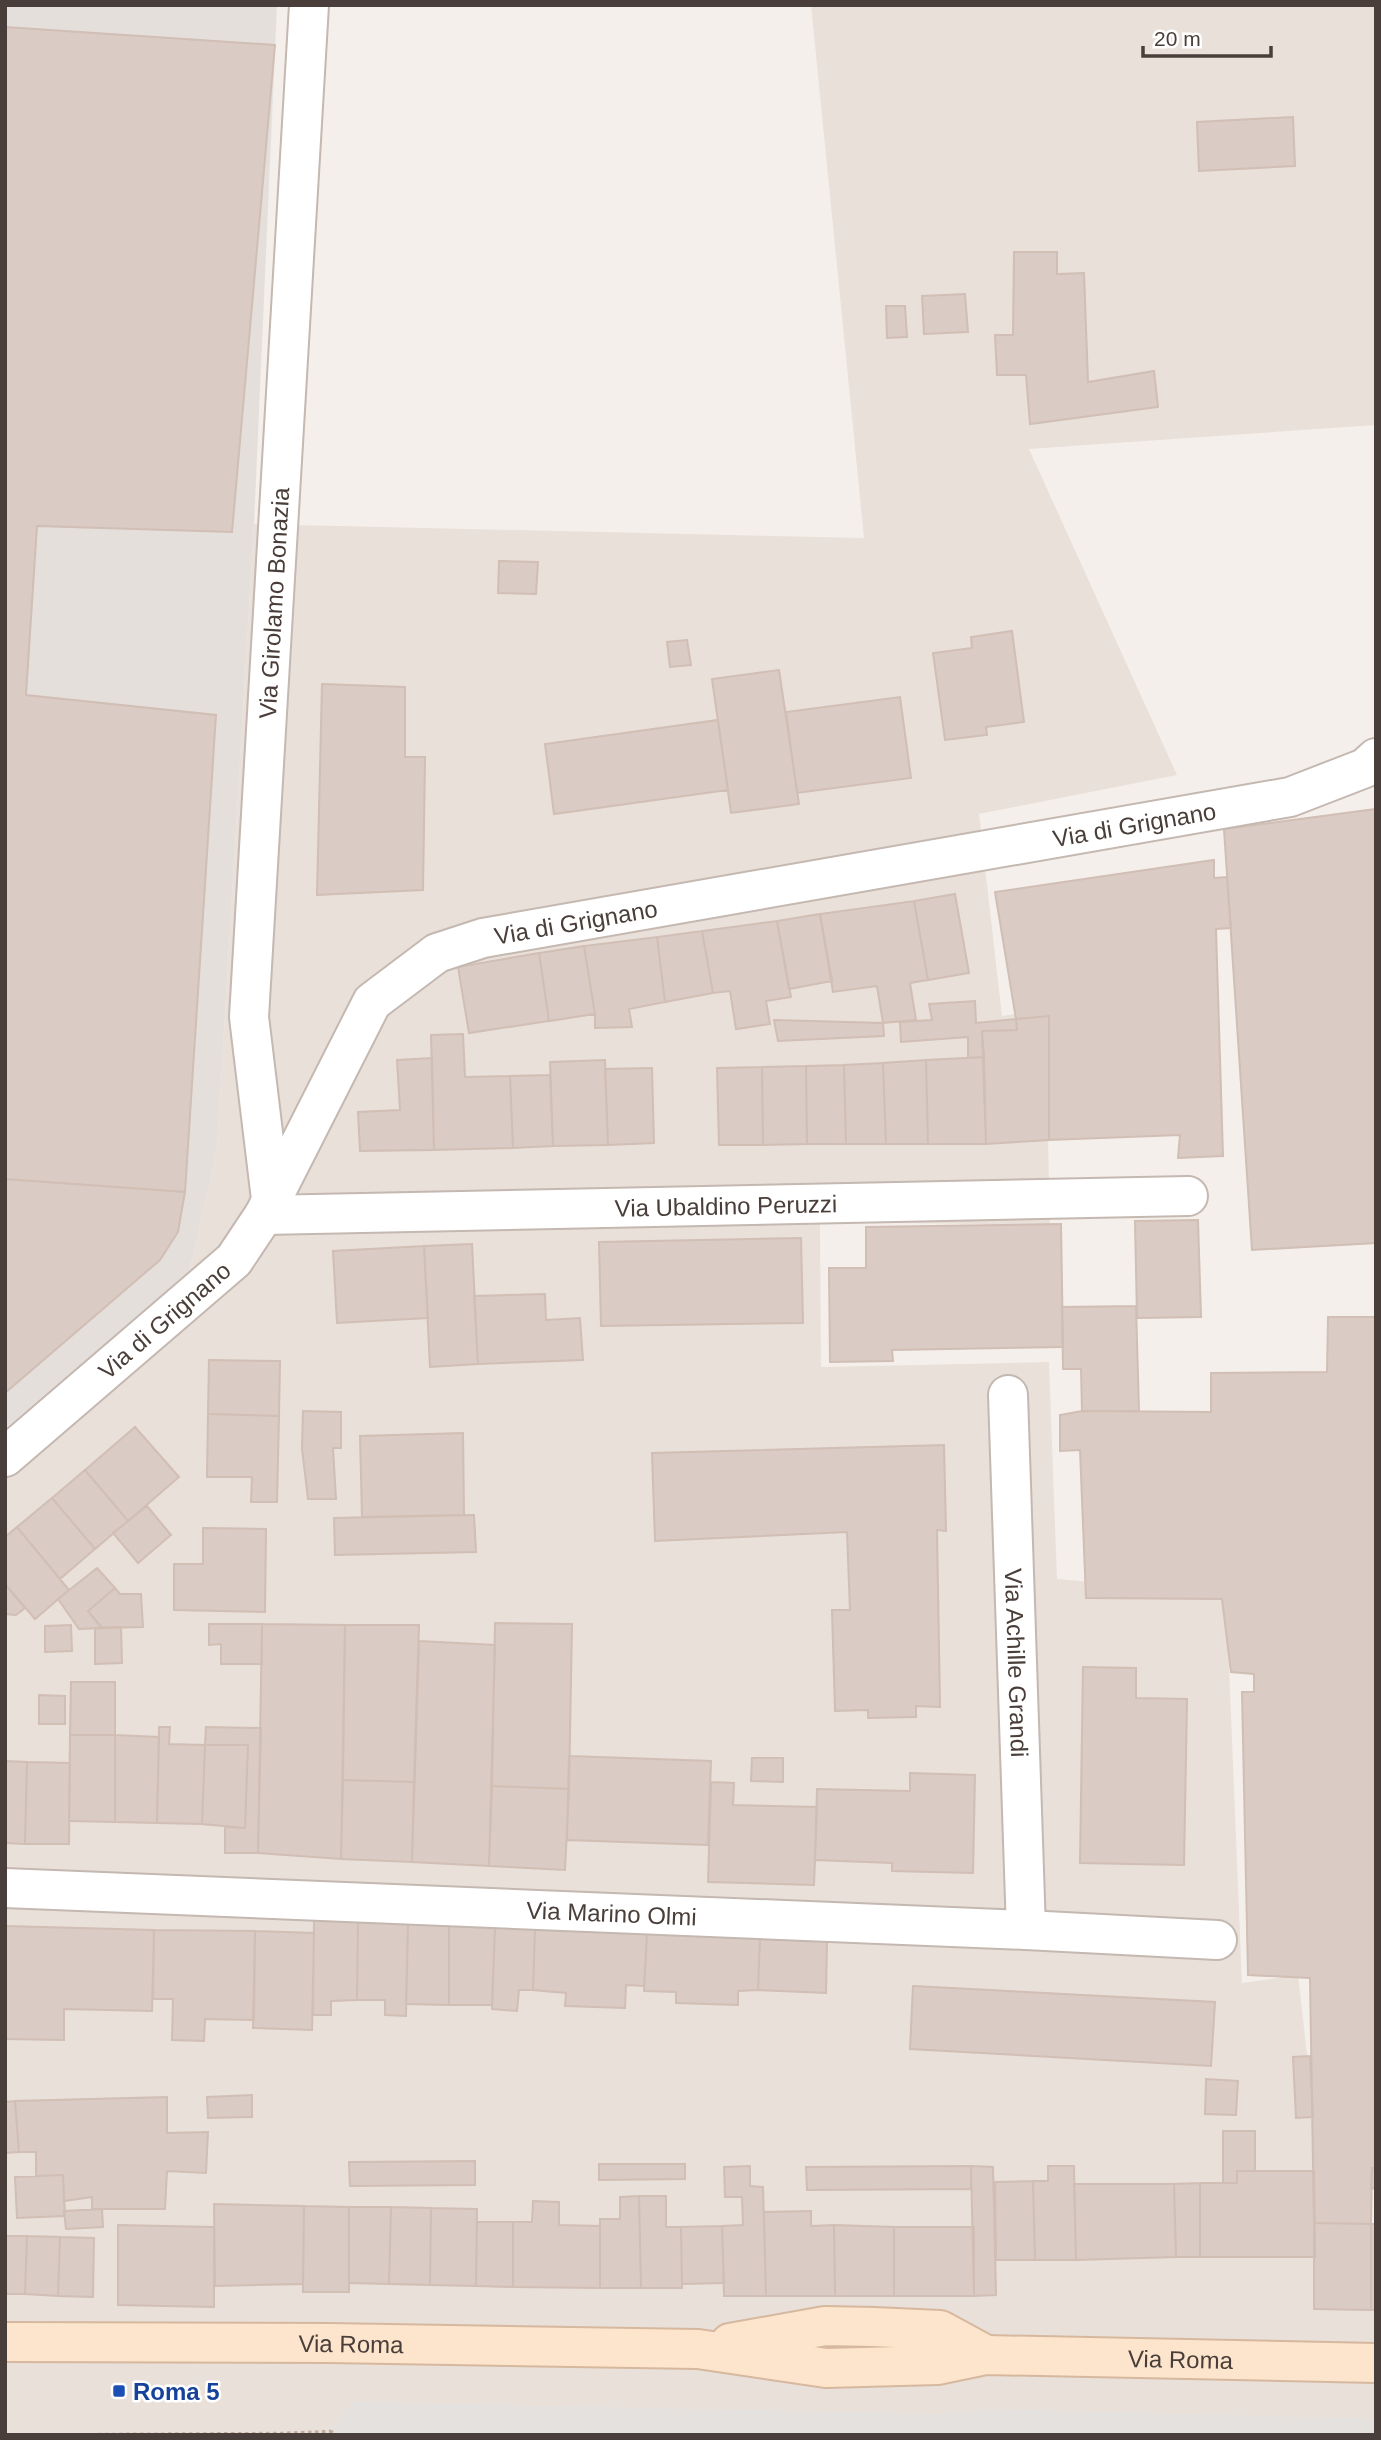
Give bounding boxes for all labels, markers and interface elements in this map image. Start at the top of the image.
scale bar [1143,14,1271,58]
text: 20 m [1154,27,1201,50]
street label: Via Girolamo Bonazia [253,486,294,720]
street label: Via di Grignano [1051,797,1218,852]
street label: Via di Grignano [492,894,659,949]
street label: Via Ubaldino Peruzzi [614,1190,837,1221]
street label: Via di Grignano [93,1256,236,1384]
street label: Via Achille Grandi [1000,1568,1034,1758]
street label: Via Marino Olmi [526,1896,697,1930]
street label: Via Roma [298,2329,404,2358]
street label: Via Roma [1128,2344,1234,2374]
place label: Roma 5 [133,2378,220,2405]
marker: Roma 5 [111,2383,127,2399]

